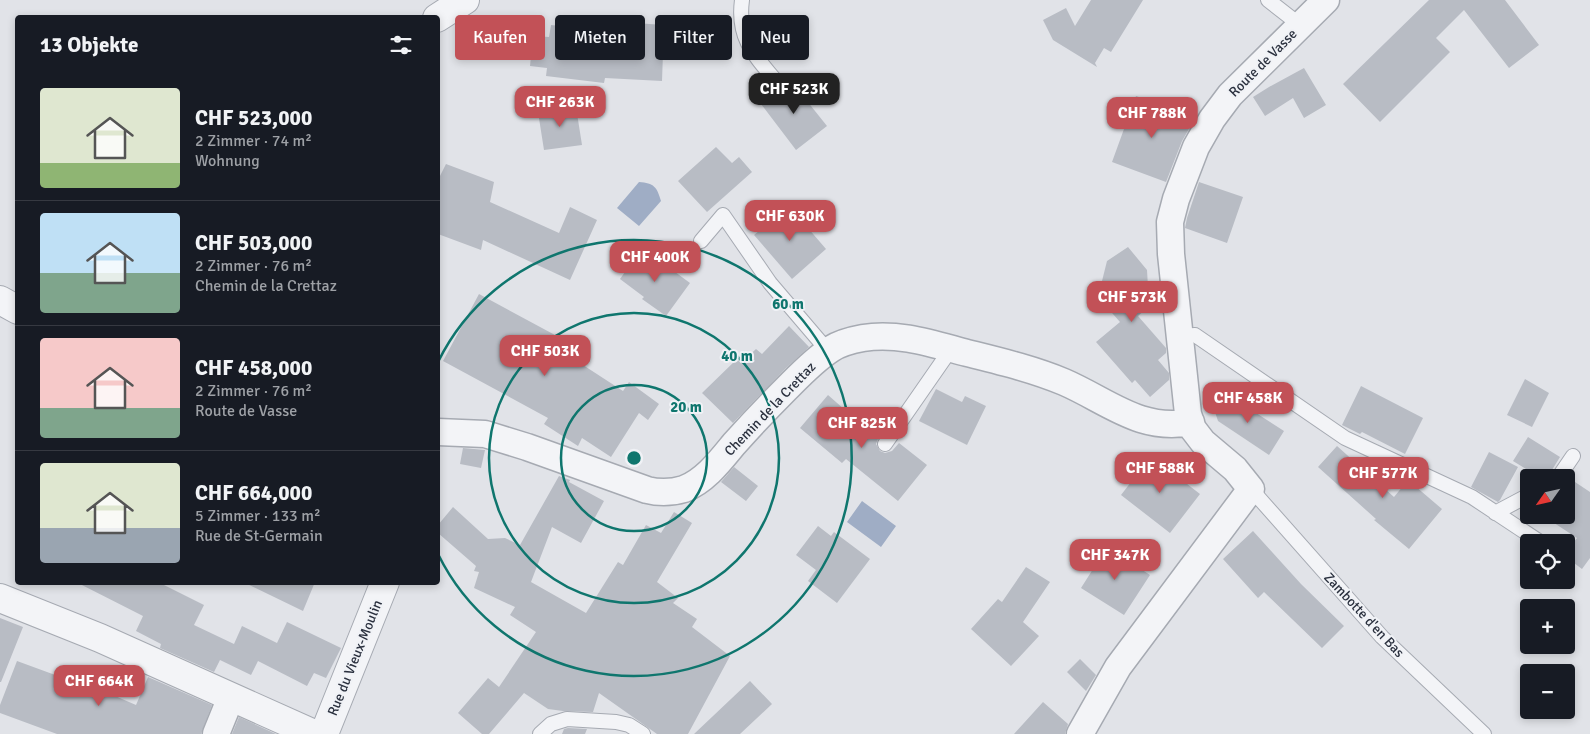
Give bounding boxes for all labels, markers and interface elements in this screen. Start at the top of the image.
chip: Kaufen [455,15,545,60]
chip: Mieten [555,15,645,60]
chip: Filter [655,15,732,60]
chip: Neu [742,15,809,60]
street label: Route de Vasse [1225,25,1301,101]
icon: filters [387,31,415,59]
text: 13 Objekte [40,32,138,58]
pin: CHF 523K [742,72,846,115]
text: CHF 523K [760,79,828,99]
pin: CHF 263K [508,86,612,128]
text: CHF 263K [526,92,594,112]
pin: CHF 788K [1100,96,1204,139]
text: CHF 788K [1118,103,1186,123]
text: CHF 523,000 [195,105,312,131]
icon: home [80,108,140,168]
text: 2 Zimmer · 74 m² [195,131,312,151]
text: Wohnung [195,151,260,171]
pin: CHF 630K [738,200,842,242]
text: CHF 630K [756,206,824,226]
text: CHF 503,000 [195,230,312,256]
icon: home [80,233,140,293]
pin: CHF 400K [603,240,707,283]
text: CHF 400K [621,247,689,267]
text: 2 Zimmer · 76 m² [195,256,312,276]
text: Chemin de la Crettaz [195,276,337,296]
pin: CHF 573K [1080,280,1184,323]
text: CHF 573K [1098,287,1166,307]
text: 60 m [772,295,804,313]
pin: CHF 503K [493,334,597,377]
text: CHF 503K [511,341,579,361]
text: 40 m [721,347,753,365]
text: CHF 458,000 [195,355,312,381]
icon: home [80,358,140,418]
street label: Chemin de la Crettaz [721,358,819,460]
text: 2 Zimmer · 76 m² [195,381,312,401]
pin: CHF 458K [1196,382,1300,424]
text: CHF 458K [1214,388,1282,408]
text: 20 m [670,398,702,416]
text: Route de Vasse [195,401,297,421]
pin: CHF 825K [810,406,914,449]
text: CHF 825K [828,413,896,433]
centre of rings [625,449,643,467]
pin: CHF 588K [1108,452,1212,494]
pin: CHF 577K [1331,456,1435,499]
text: CHF 588K [1126,458,1194,478]
text: CHF 577K [1349,463,1417,483]
north arrow [1520,469,1575,524]
map controls [1520,469,1575,719]
text: CHF 664,000 [195,480,312,506]
icon: home [80,483,140,543]
text: 5 Zimmer · 133 m² [195,506,321,526]
text: Rue de St-Germain [195,526,323,546]
button: locate [1520,534,1575,589]
pin: CHF 347K [1063,538,1167,581]
text: CHF 347K [1081,545,1149,565]
street label: Zambotte d'en Bas [1320,569,1408,661]
street label: Rue du Vieux-Moulin [324,598,386,718]
button: + [1520,599,1575,654]
pin: CHF 664K [47,664,151,707]
button: − [1520,664,1575,719]
text: CHF 664K [65,671,133,691]

